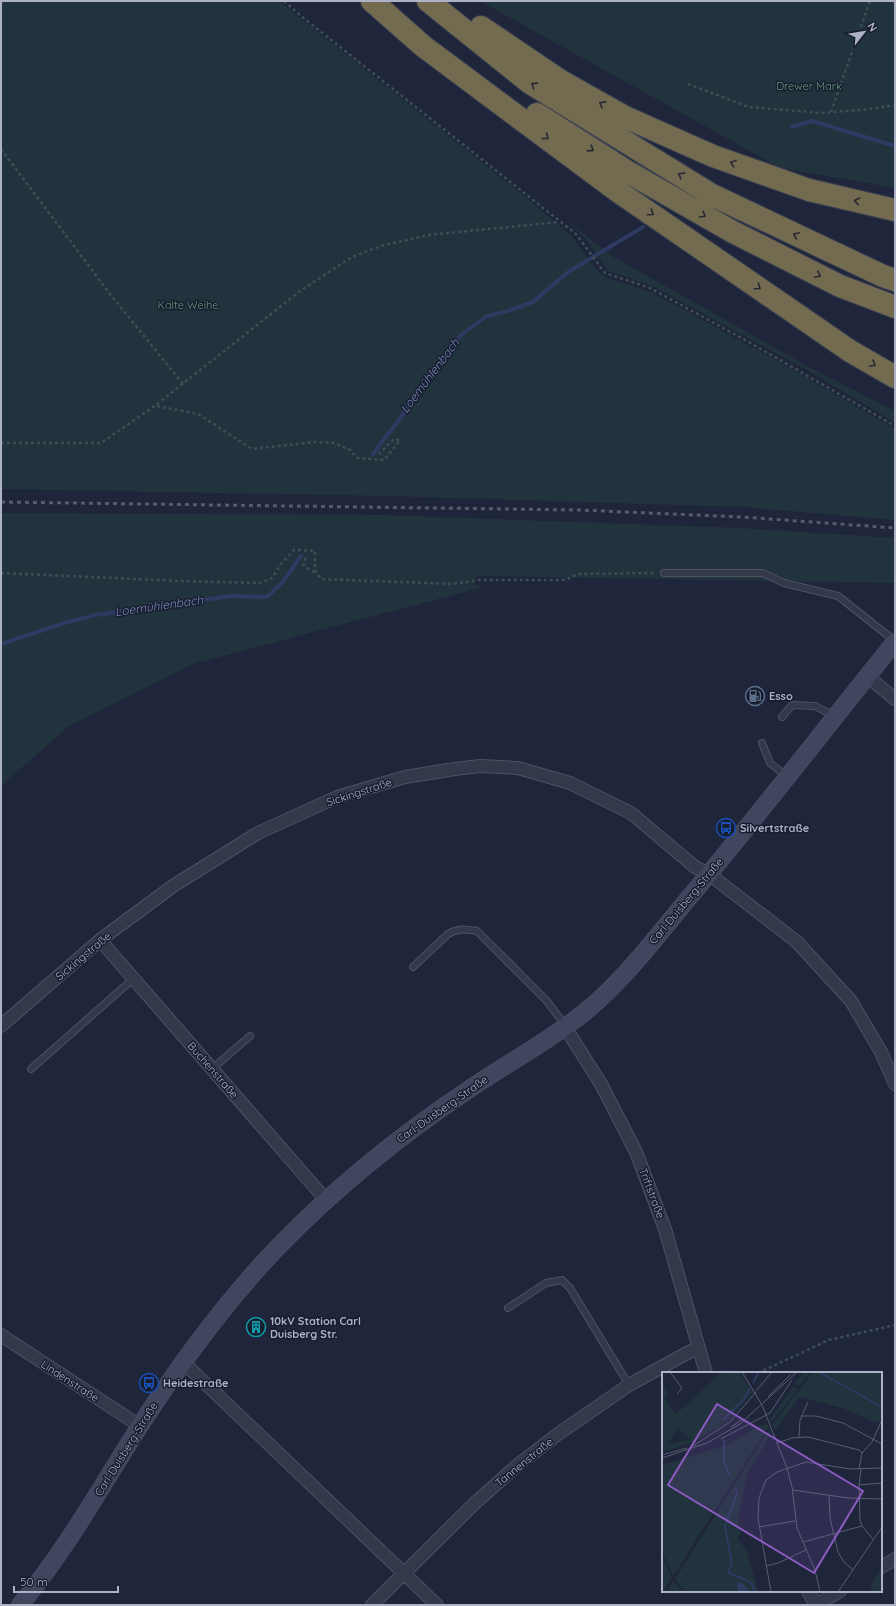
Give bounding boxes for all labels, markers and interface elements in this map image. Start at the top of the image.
north arrow [844,12,884,52]
text: N [864,20,881,34]
park label: Drewer Mark [776,79,842,93]
one-way arrow [531,82,538,90]
one-way arrow [599,101,606,108]
one-way arrow [541,132,548,139]
one-way arrow [587,144,594,152]
one-way arrow [730,159,737,167]
one-way arrow [678,173,685,180]
one-way arrow [854,198,860,206]
one-way arrow [646,208,653,215]
one-way arrow [699,210,706,218]
one-way arrow [793,232,800,240]
one-way arrow [814,270,821,278]
one-way arrow [754,282,761,290]
park label: Kalte Weihe [158,298,218,312]
water label: Loemühlenbach [397,336,462,416]
one-way arrow [869,359,876,366]
water label: Loemühlenbach [114,592,204,619]
fuel station icon: Esso [744,685,766,707]
place label: Esso [769,689,793,703]
street label: Sickingstraße [324,775,394,809]
bus stop icon: Silvertstraße [715,817,737,839]
place label: Silvertstraße [740,821,810,835]
street label: Carl-Duisberg-Straße [646,855,726,947]
street label: Sickingstraße [52,929,114,983]
street label: Buchenstraße [185,1039,241,1101]
street label: Carl-Duisberg-Straße [394,1072,490,1146]
street label: Triftstraße [636,1166,668,1220]
place label: 10kV Station Carl Duisberg Str. [270,1314,361,1341]
building icon: 10kV Station Carl Duisberg Str. [245,1316,267,1338]
street label: Lindenstraße [38,1357,102,1405]
bus stop icon: Heidestraße [138,1372,160,1394]
inset map [662,1372,882,1592]
place label: Heidestraße [163,1376,229,1390]
street label: Carl-Duisberg-Straße [91,1399,161,1499]
street label: Tannenstraße [492,1435,556,1489]
scale bar [14,1568,118,1594]
text: 50 m [20,1574,48,1589]

